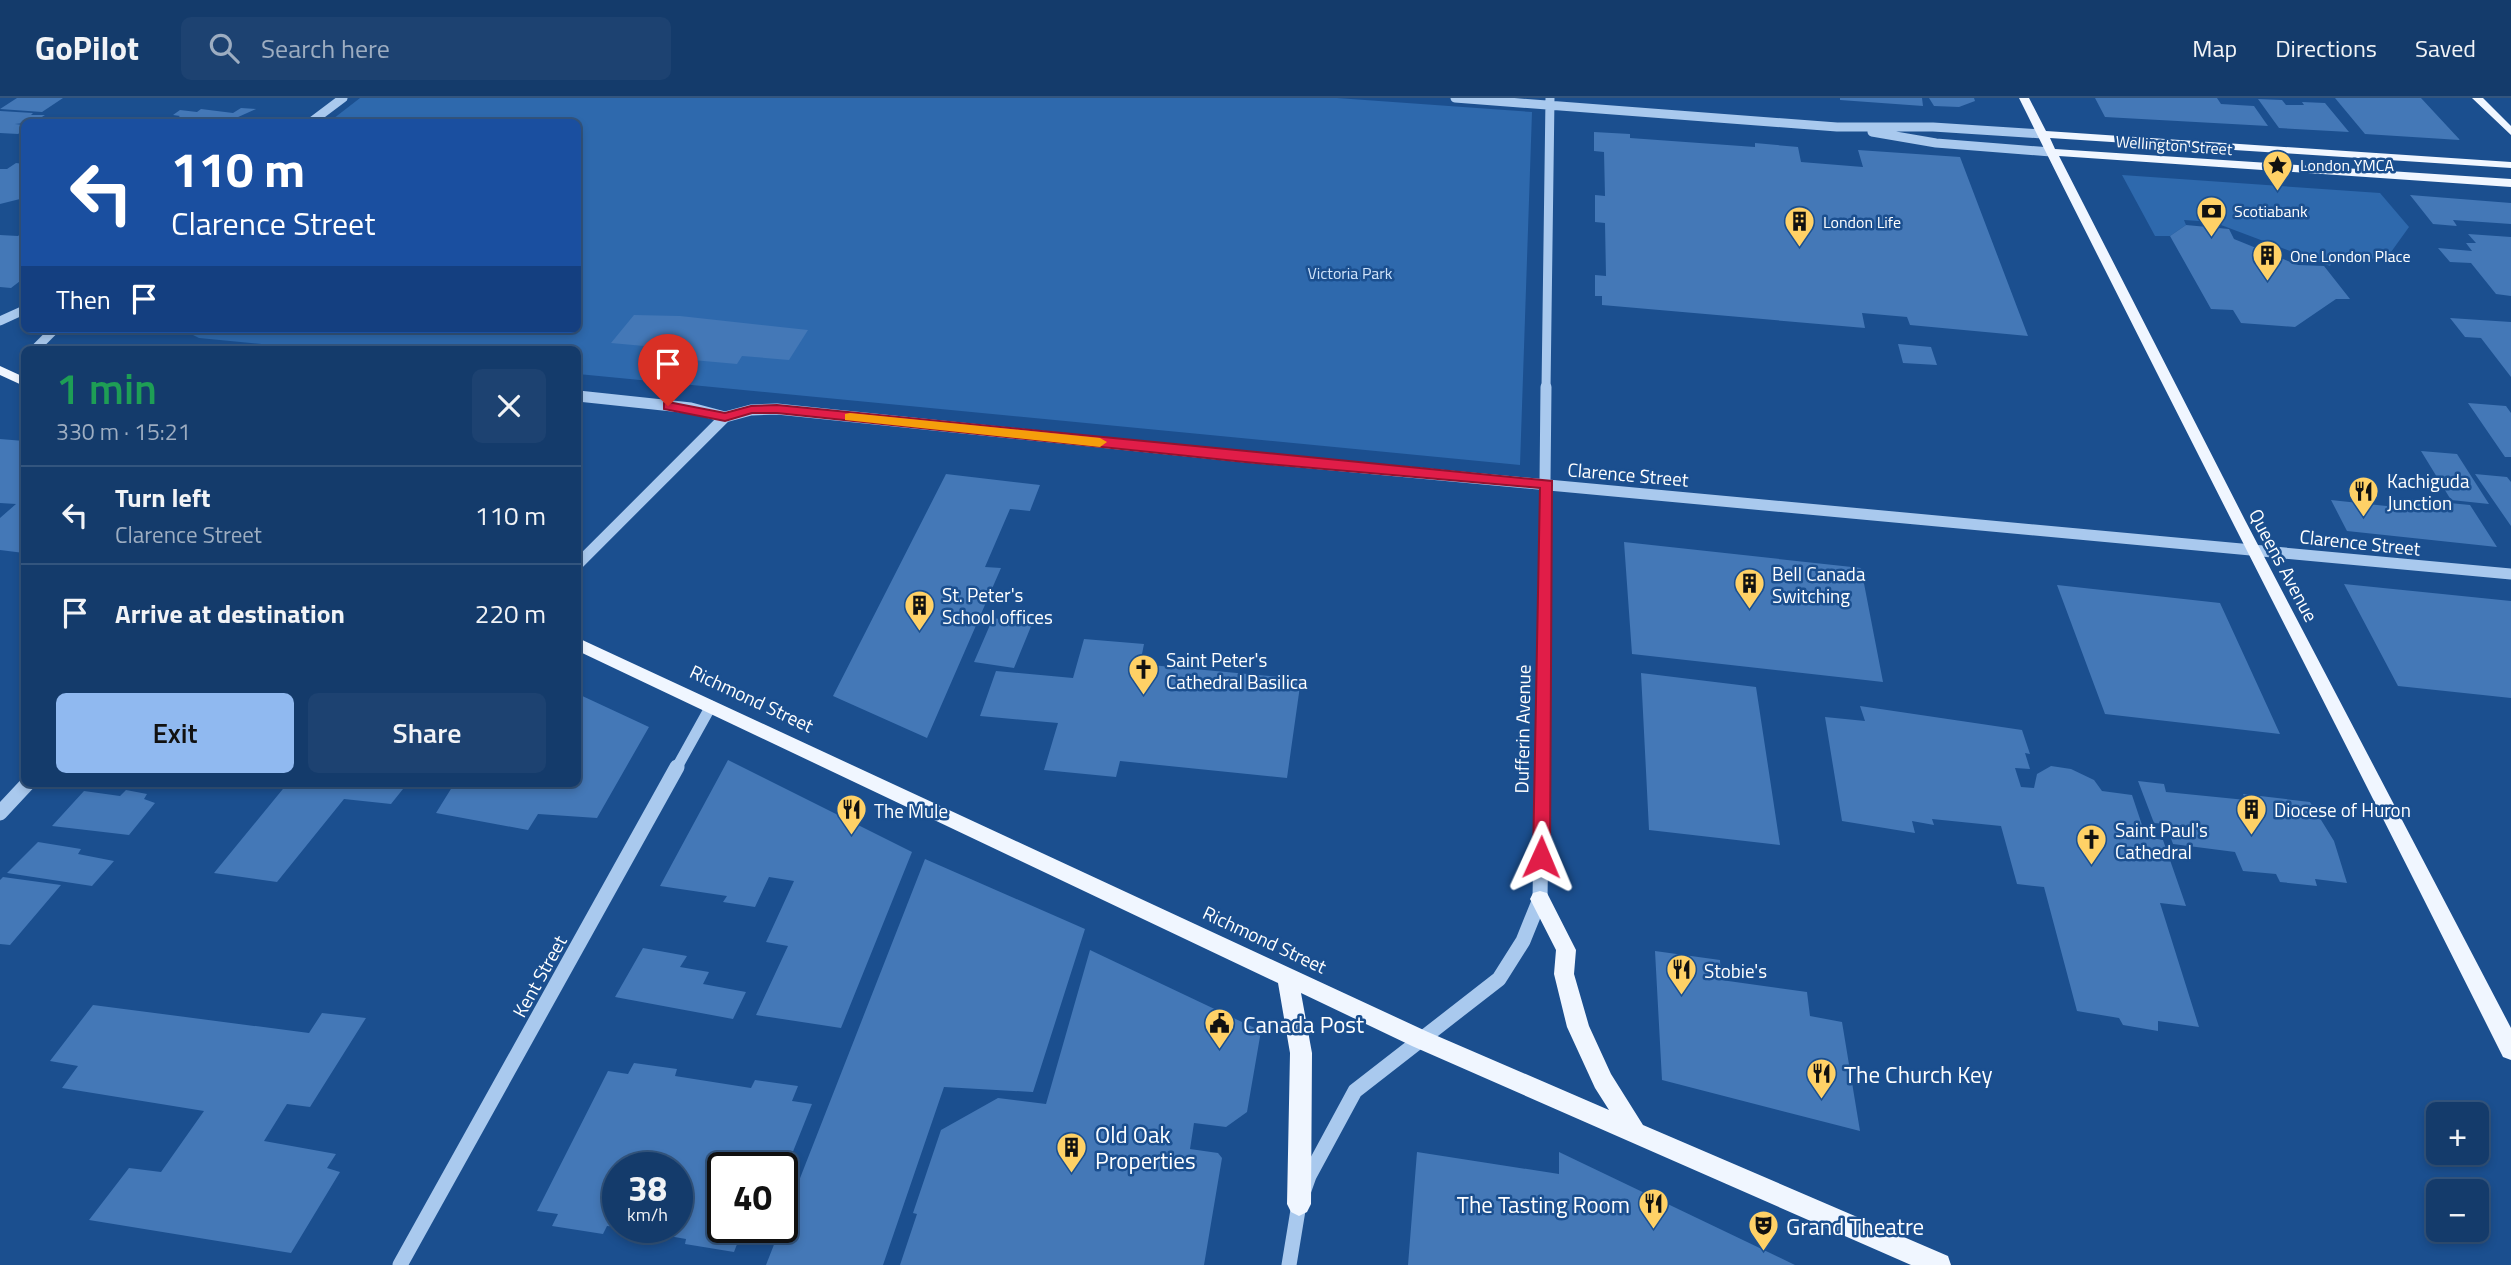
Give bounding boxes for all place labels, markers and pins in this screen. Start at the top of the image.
place icon: London YMCA [2260,148,2294,192]
place label: London YMCA [2300,153,2394,177]
bank icon: Scotiabank [2194,194,2228,238]
place label: Scotiabank [2234,199,2308,223]
building icon: London Life [1783,205,1817,249]
place label: London Life [1823,210,1901,234]
building icon: One London Place [2250,239,2284,283]
place label: One London Place [2290,244,2411,268]
pin [638,334,698,406]
place label: Kachiguda Junction [2387,466,2470,517]
restaurant icon: Kachiguda Junction [2347,474,2381,518]
place label: Bell Canada Switching [1772,559,1866,610]
building icon: Bell Canada Switching [1732,567,1766,611]
place label: St. Peter's School offices [942,580,1053,631]
building icon: St. Peter's School offices [902,588,936,632]
place label: Saint Peter's Cathedral Basilica [1166,645,1308,696]
church icon: Saint Peter's Cathedral Basilica [1126,653,1160,697]
building icon: Diocese of Huron [2234,792,2268,836]
restaurant icon: The Mule [834,793,868,837]
place label: Diocese of Huron [2274,795,2411,824]
place label: The Mule [874,796,948,825]
place label: Saint Paul's Cathedral [2115,815,2208,866]
church icon: Saint Paul's Cathedral [2075,823,2109,867]
restaurant icon: Stobie's [1664,953,1698,997]
place label: Stobie's [1704,956,1767,985]
public building icon: Canada Post [1203,1007,1237,1051]
place label: Canada Post [1243,1007,1364,1042]
restaurant icon: The Church Key [1804,1057,1838,1101]
place label: The Church Key [1844,1057,1993,1092]
place label: Old Oak Properties [1095,1117,1196,1178]
building icon: Old Oak Properties [1055,1130,1089,1174]
place label: The Tasting Room [1457,1187,1630,1222]
restaurant icon: The Tasting Room [1636,1187,1670,1231]
theatre icon: Grand Theatre [1746,1209,1780,1253]
place label: Grand Theatre [1786,1209,1924,1244]

